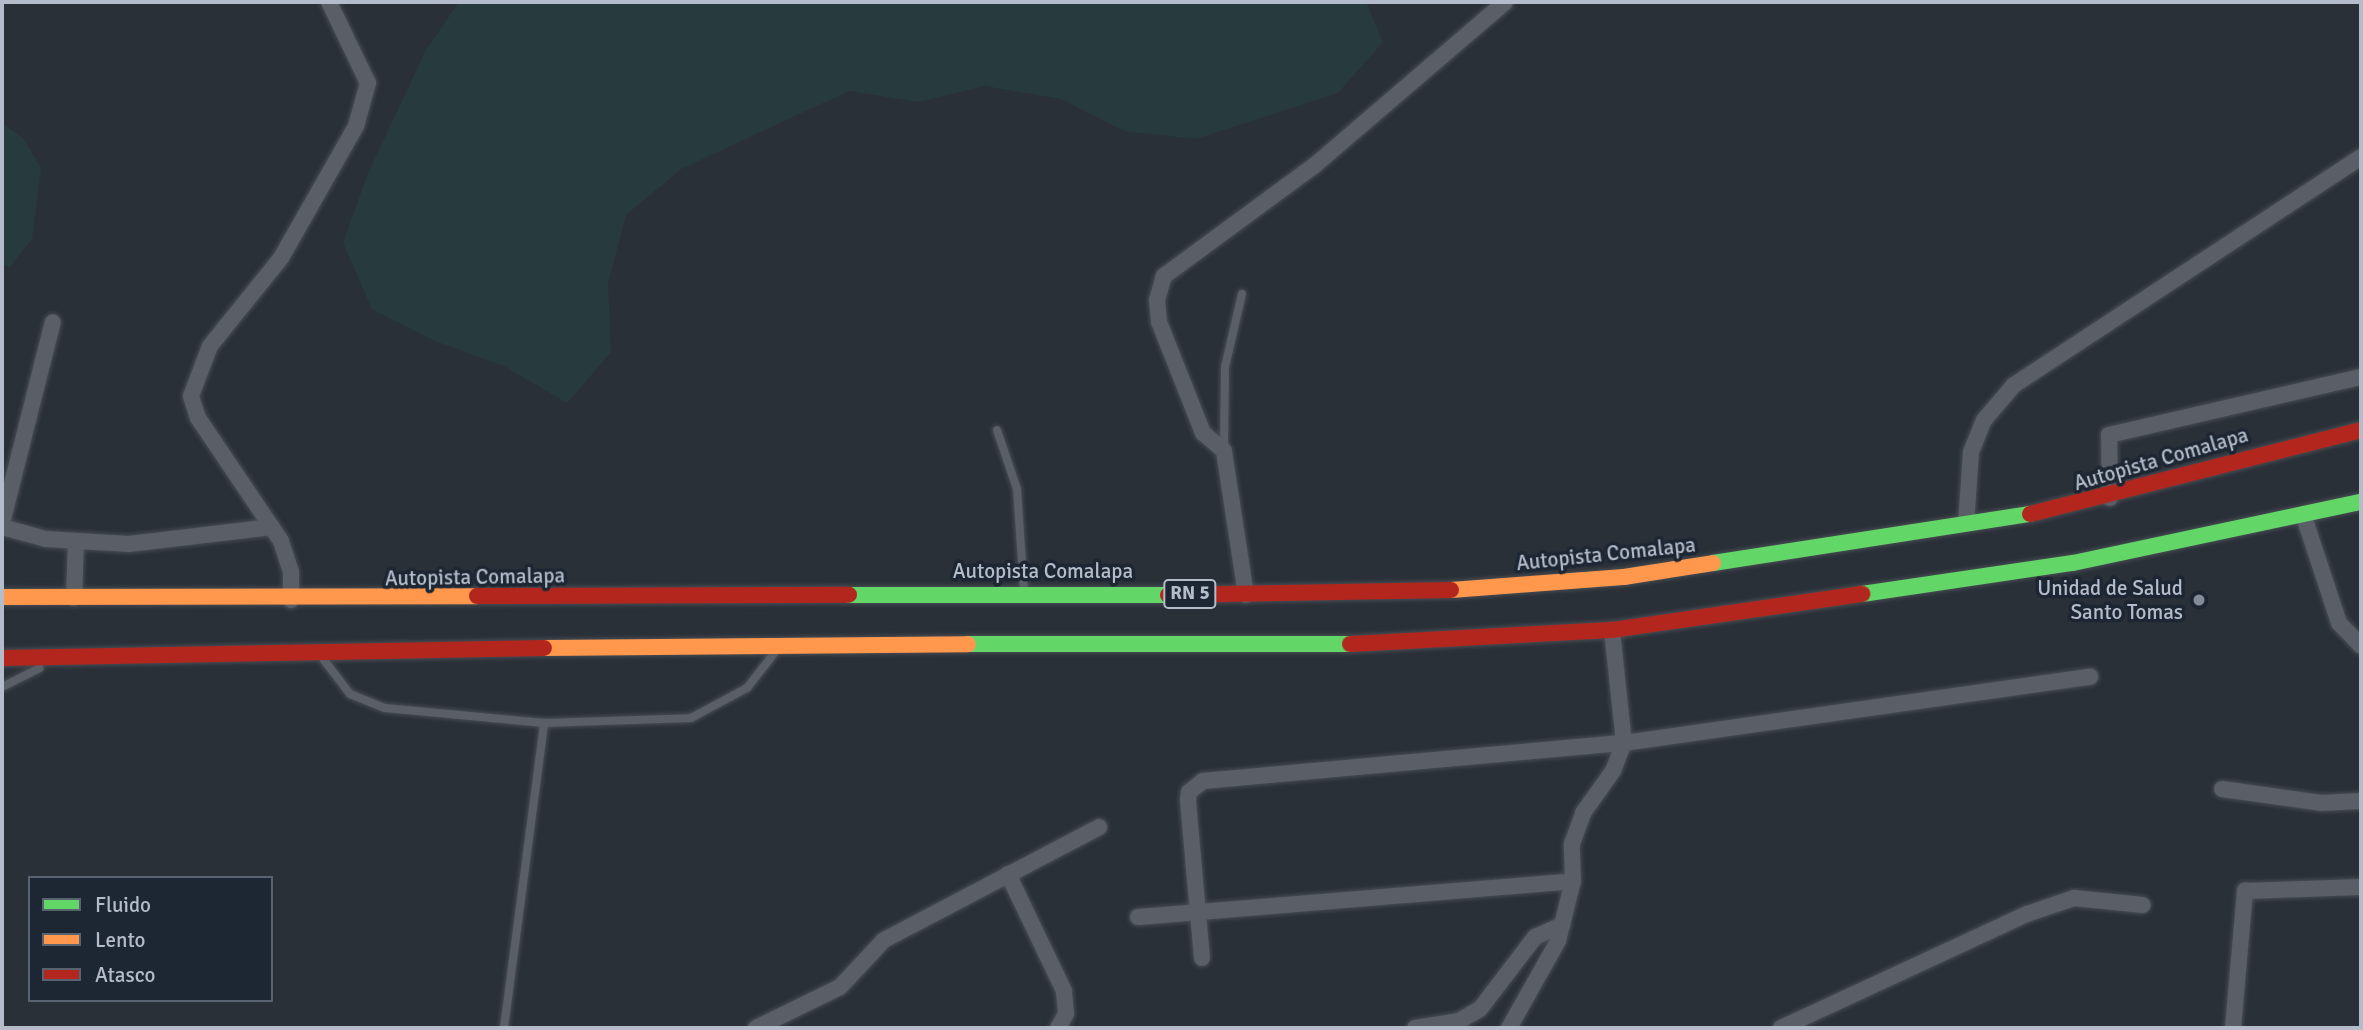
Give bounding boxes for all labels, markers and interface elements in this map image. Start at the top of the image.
street label: Autopista Comalapa [2071,422,2251,496]
street label: Autopista Comalapa [1515,532,1697,576]
street label: Autopista Comalapa [953,558,1133,584]
street label: Autopista Comalapa [385,563,565,591]
place label: Unidad de Salud Santo Tomas [2037,575,2183,625]
road number: RN 5 [1162,579,1218,610]
marker: Unidad de Salud Santo Tomas [2189,590,2209,610]
legend [28,876,273,1002]
text: Fluido [95,892,151,918]
text: Lento [95,927,145,953]
text: Atasco [95,962,155,988]

